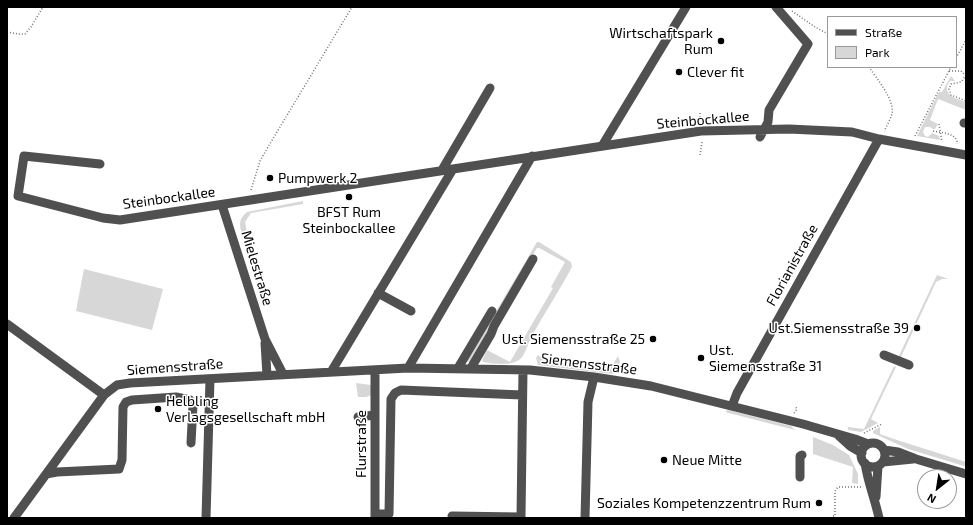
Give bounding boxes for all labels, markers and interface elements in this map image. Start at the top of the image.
legend [827,16,957,68]
place label: Wirtschaftspark Rum [609,25,713,58]
text: Straße [865,25,902,39]
marker: Wirtschaftspark Rum [716,36,726,46]
text: Park [865,45,890,59]
place label: Clever fit [687,64,744,80]
marker: Clever fit [674,67,684,77]
street label: Steinbockallee [656,108,750,132]
place label: Pumpwerk 2 [278,170,357,186]
marker: Pumpwerk 2 [265,173,275,183]
street label: Steinbockallee [122,183,216,213]
marker: BFST Rum Steinbockallee [344,192,354,202]
place label: BFST Rum Steinbockallee [302,204,396,236]
street label: Florianistraße [763,221,821,309]
street label: Mielestraße [238,228,276,308]
place label: Ust.Siemensstraße 39 [769,320,909,336]
marker: Ust.Siemensstraße 39 [912,323,922,333]
place label: Ust. Siemensstraße 25 [502,331,645,347]
marker: Ust. Siemensstraße 25 [648,334,658,344]
place label: Ust. Siemensstraße 31 [709,342,822,374]
street label: Siemensstraße [540,350,638,378]
marker: Ust. Siemensstraße 31 [696,353,706,363]
street label: Siemensstraße [126,355,224,379]
place label: Helbling Verlagsgesellschaft mbH [166,393,325,426]
marker: Helbling Verlagsgesellschaft mbH [153,404,163,414]
street label: Flurstraße [353,410,369,478]
place label: Neue Mitte [672,452,742,468]
marker: Neue Mitte [659,455,669,465]
north arrow [917,469,957,509]
text: N [925,491,938,507]
place label: Soziales Kompetenzzentrum Rum [597,495,811,511]
marker: Soziales Kompetenzzentrum Rum [814,498,824,508]

